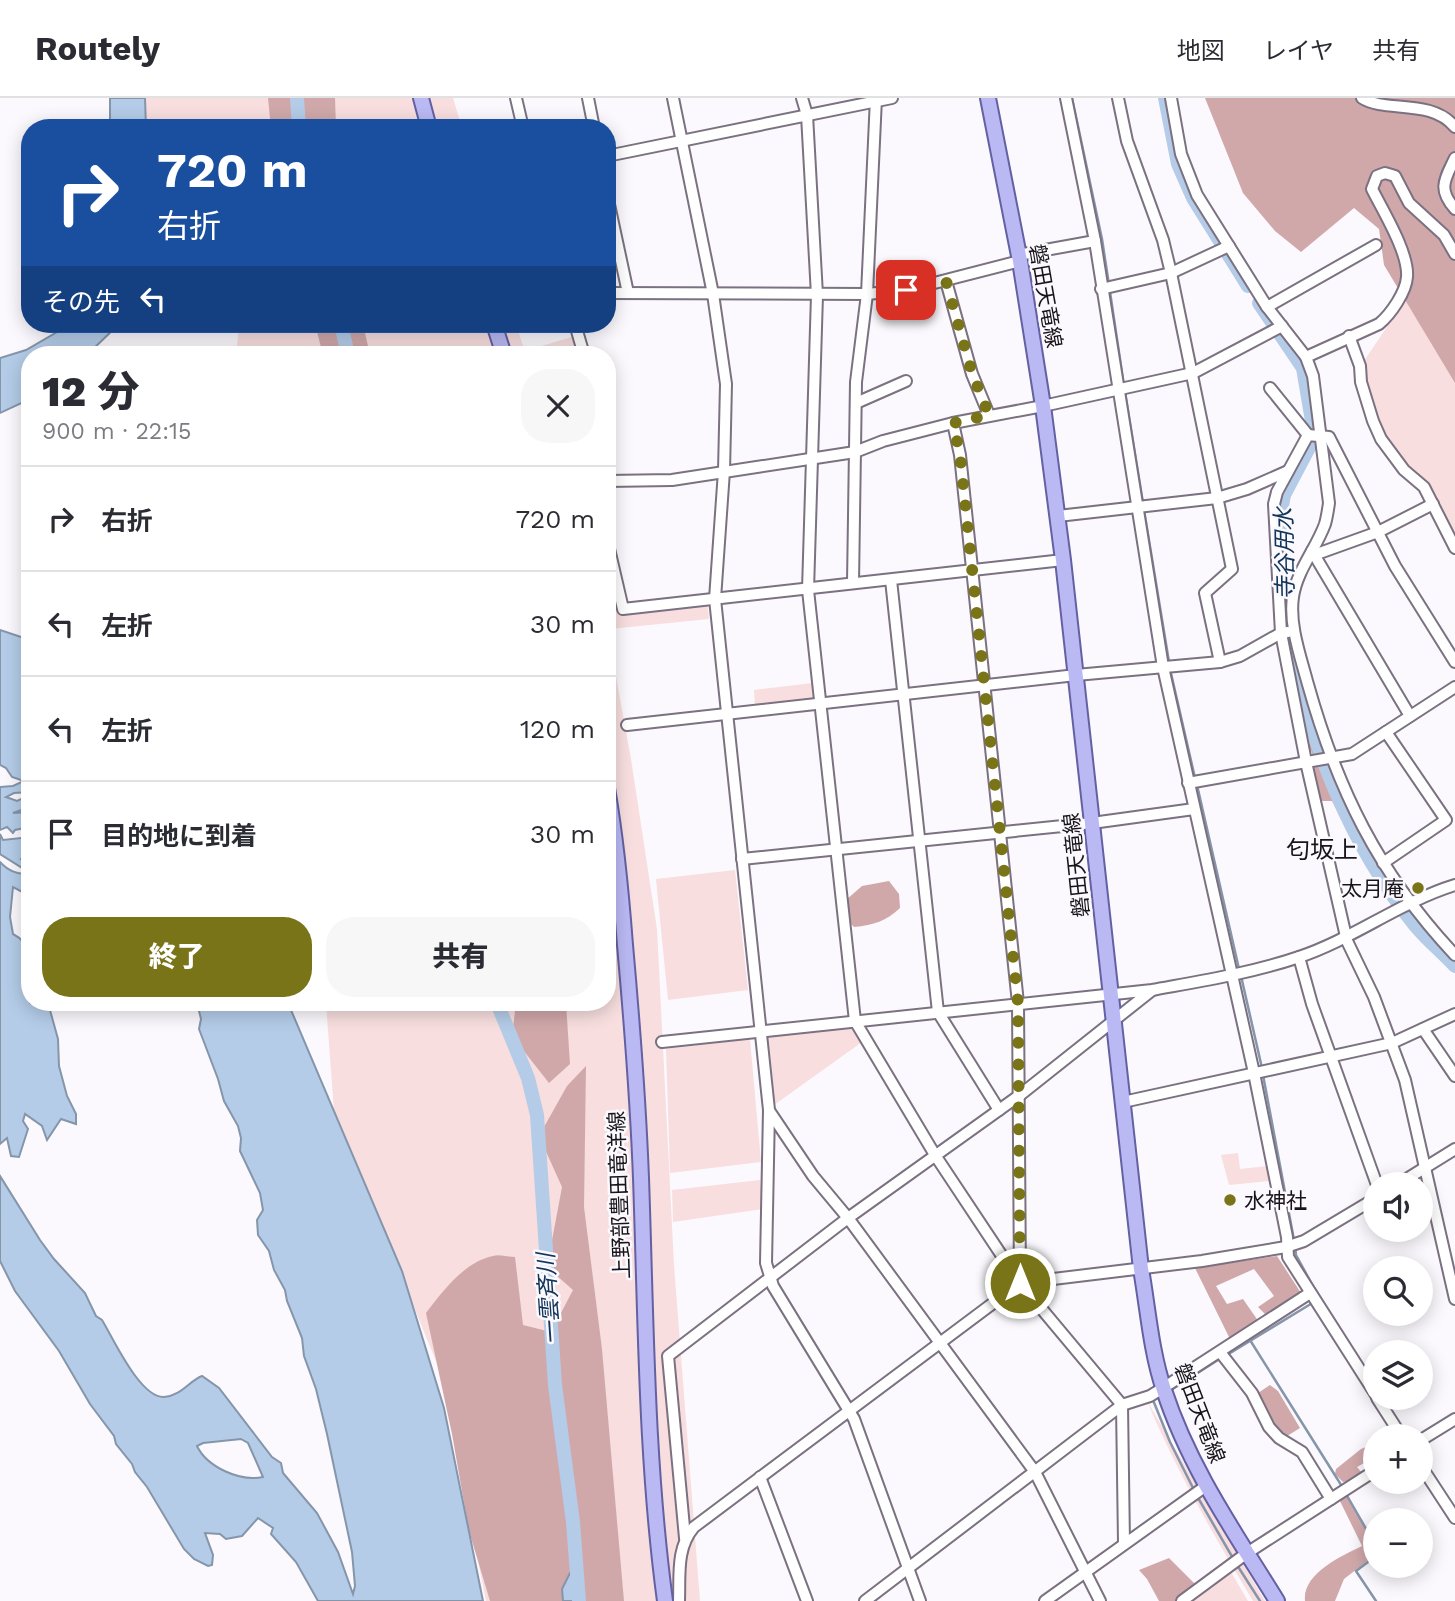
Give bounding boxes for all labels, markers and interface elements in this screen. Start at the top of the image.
text: Routely [35,29,160,68]
text: 地図 [1177,37,1225,65]
text: レイヤ [1263,37,1334,65]
text: 共有 [1372,37,1420,65]
text: 720 m [157,141,308,199]
icon: right [42,147,133,238]
text: 右折 [157,207,221,245]
street label: 磐田天竜線 [1025,242,1067,350]
pin [876,260,936,320]
icon: arrive [887,271,925,309]
icon: left [134,280,172,318]
text: その先 [42,287,120,317]
text: 12 分 [42,367,139,416]
button: close [521,369,595,443]
text: 900 m · 22:15 [42,418,191,445]
icon: right [42,500,80,538]
text: 720 m [515,504,595,534]
water label: 寺谷用水 [1271,505,1299,600]
text: 右折 [101,506,153,536]
icon: left [42,605,80,643]
text: 30 m [530,609,595,639]
text: 左折 [101,611,153,641]
icon: left [42,710,80,748]
text: 120 m [520,714,595,744]
text: 左折 [101,716,153,746]
street label: 磐田天竜線 [1058,811,1094,919]
icon: arrive [42,815,80,853]
text: 30 m [530,819,595,849]
text: 目的地に到着 [101,821,257,851]
district label: 匂坂上 [1286,836,1358,864]
place label: 太月庵 [1341,876,1404,901]
marker: 太月庵 [1410,880,1426,896]
button: 終了 [42,917,312,997]
button: 共有 [326,917,595,997]
street label: 上野部豊田竜洋線 [604,1111,634,1279]
map controls [1363,1172,1433,1578]
button: sound [1363,1172,1433,1242]
place label: 水神社 [1244,1188,1307,1213]
marker: 水神社 [1222,1192,1238,1208]
position arrow [983,1246,1057,1320]
water label: 一雲斉川 [532,1249,566,1346]
button: search [1363,1256,1433,1326]
button: layers [1363,1340,1433,1410]
street label: 磐田天竜線 [1170,1360,1230,1466]
button: + [1363,1424,1433,1494]
button: − [1363,1508,1433,1578]

